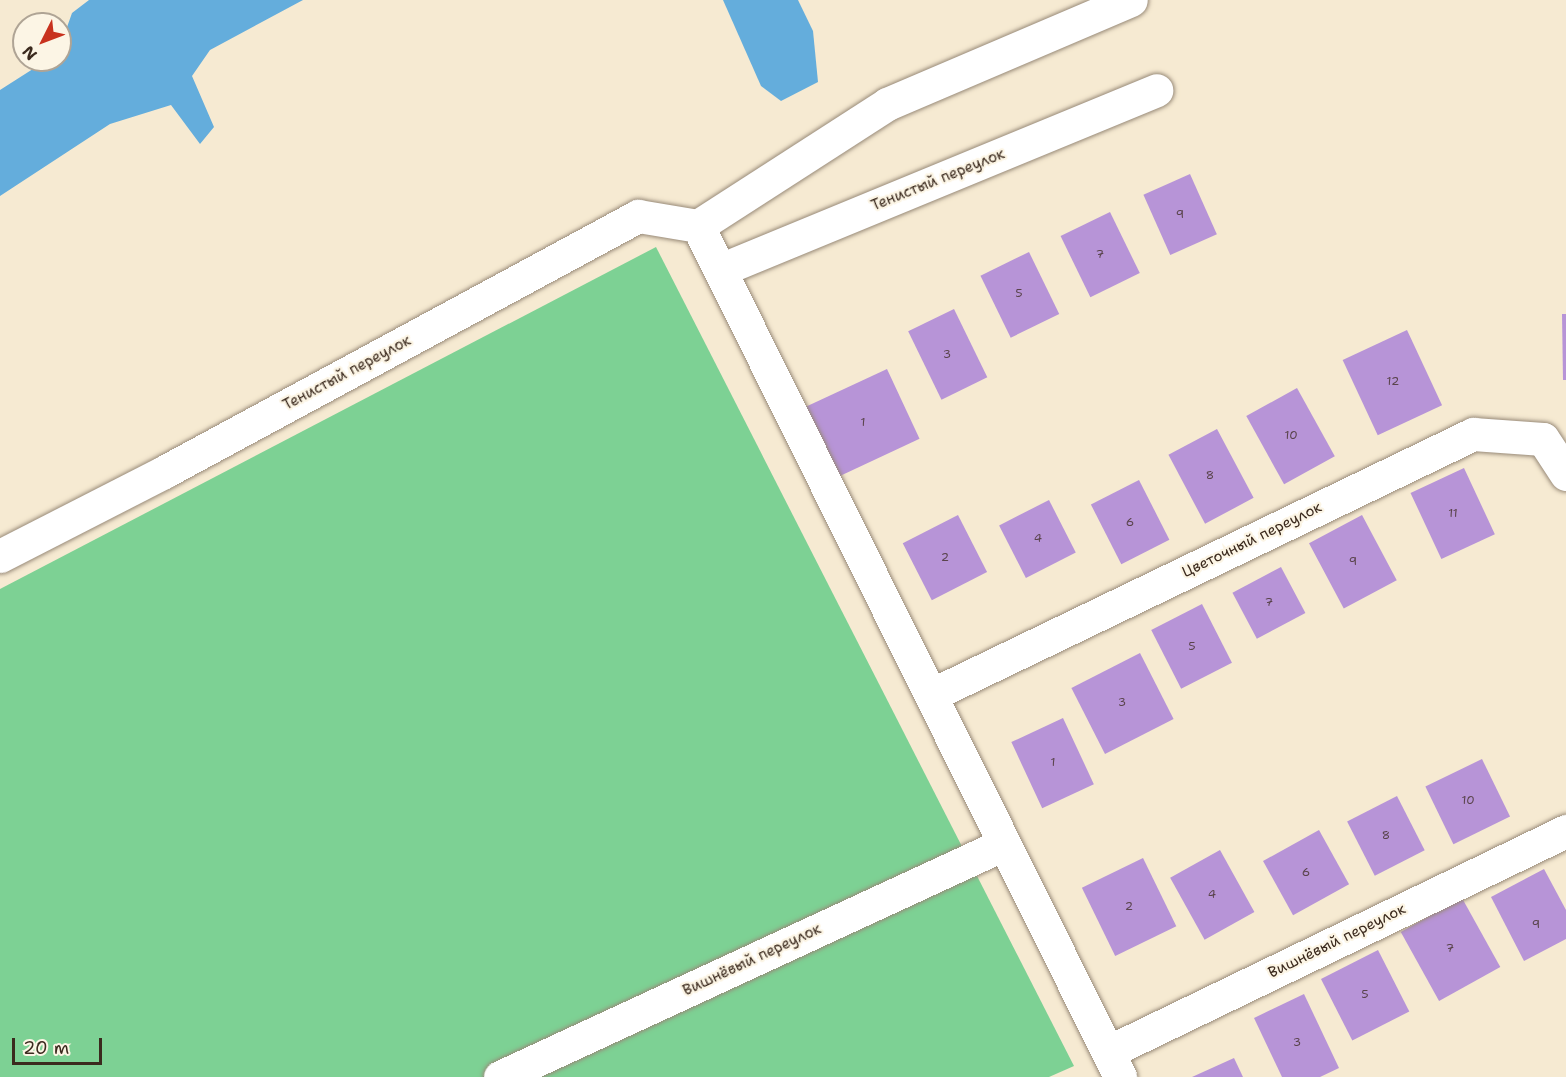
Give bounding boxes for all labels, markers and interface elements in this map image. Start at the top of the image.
north arrow [12,12,72,72]
text: N [18,41,42,65]
street label: Тенистый переулок [869,145,1007,215]
house number: 9 [1176,208,1184,222]
house number: 7 [1096,248,1104,262]
house number: 5 [1015,287,1023,301]
street label: Тенистый переулок [280,332,414,414]
house number: 3 [943,348,951,362]
house number: 12 [1387,375,1399,389]
house number: 1 [860,416,866,430]
house number: 10 [1284,429,1298,443]
house number: 8 [1206,469,1214,483]
street label: Цветочный переулок [1179,498,1325,582]
house number: 11 [1448,507,1458,521]
house number: 6 [1126,516,1134,530]
house number: 4 [1034,532,1042,546]
house number: 2 [941,551,949,565]
house number: 9 [1349,555,1357,569]
house number: 7 [1265,596,1273,610]
house number: 5 [1188,640,1196,654]
house number: 3 [1118,696,1126,710]
house number: 1 [1050,756,1056,770]
house number: 10 [1461,794,1475,808]
house number: 8 [1382,829,1390,843]
house number: 6 [1302,866,1310,880]
house number: 4 [1208,888,1216,902]
house number: 2 [1125,900,1133,914]
street label: Вишнёвый переулок [1265,900,1409,982]
house number: 9 [1532,918,1540,932]
street label: Вишнёвый переулок [680,920,824,1000]
house number: 7 [1446,942,1454,956]
house number: 5 [1361,988,1369,1002]
scale bar [15,1026,105,1064]
text: 20 m [23,1036,69,1060]
house number: 3 [1293,1036,1301,1050]

